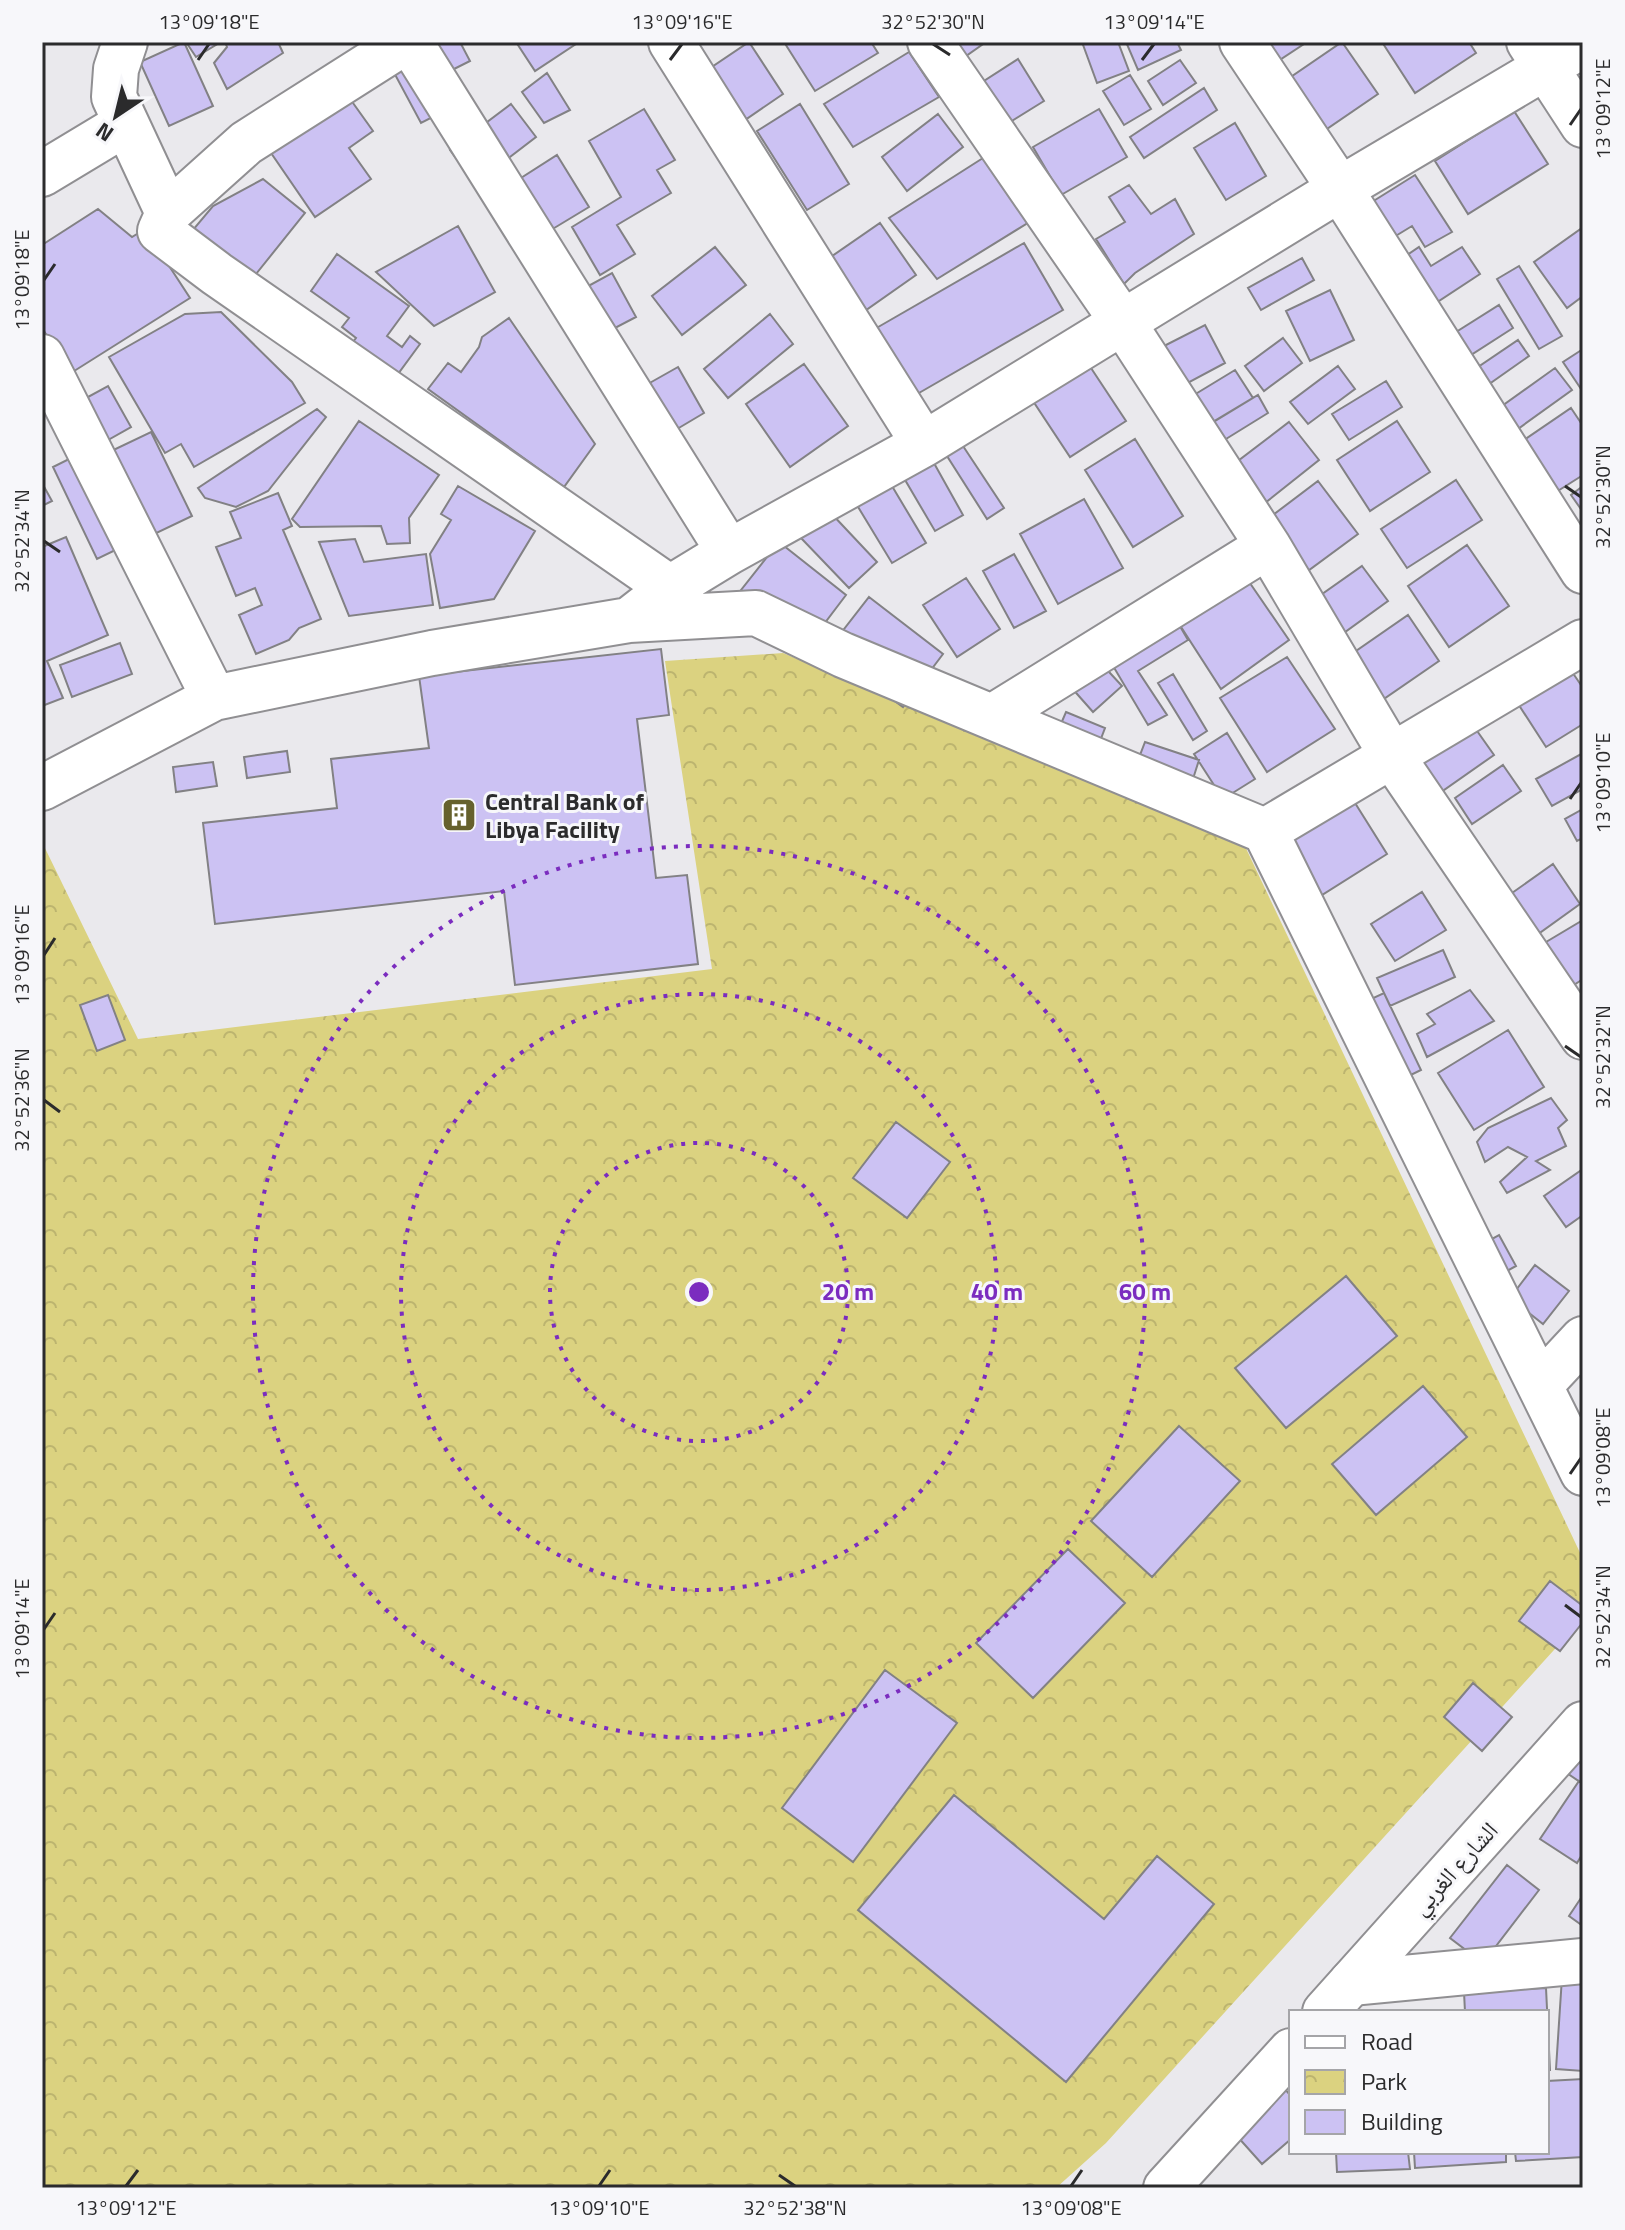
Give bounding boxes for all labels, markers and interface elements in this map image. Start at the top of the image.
text: 13°09'18"E [158,6,260,37]
text: 13°09'16"E [631,6,733,37]
text: 32°52'30"N [881,6,985,37]
text: 13°09'14"E [1103,6,1205,37]
text: 13°09'12"E [1587,58,1618,160]
north arrow [76,76,156,156]
text: N [89,114,121,151]
text: 13°09'18"E [6,229,37,331]
text: 32°52'30"N [1587,445,1618,549]
text: 32°52'34"N [6,489,37,593]
text: 13°09'10"E [1587,732,1618,834]
place label: Central Bank of Libya Facility [485,783,645,847]
building icon: Central Bank of Libya Facility [440,796,478,834]
text: 13°09'16"E [6,904,37,1006]
text: 32°52'32"N [1587,1005,1618,1109]
text: 32°52'36"N [6,1048,37,1152]
text: 20 m [822,1273,874,1309]
text: 40 m [971,1273,1023,1309]
text: 60 m [1119,1273,1171,1309]
centre of rings [685,1278,713,1306]
text: 13°09'08"E [1587,1407,1618,1509]
text: 32°52'34"N [1587,1565,1618,1669]
text: 13°09'14"E [6,1578,37,1680]
street label: الشارع الغربي [1402,1813,1508,1924]
legend [1289,2010,1549,2154]
text: Road [1361,2023,1413,2059]
text: Park [1361,2063,1407,2099]
text: Building [1361,2103,1443,2139]
text: 13°09'12"E [75,2192,177,2223]
text: 13°09'10"E [548,2192,650,2223]
text: 32°52'38"N [743,2192,847,2223]
text: 13°09'08"E [1020,2192,1122,2223]

